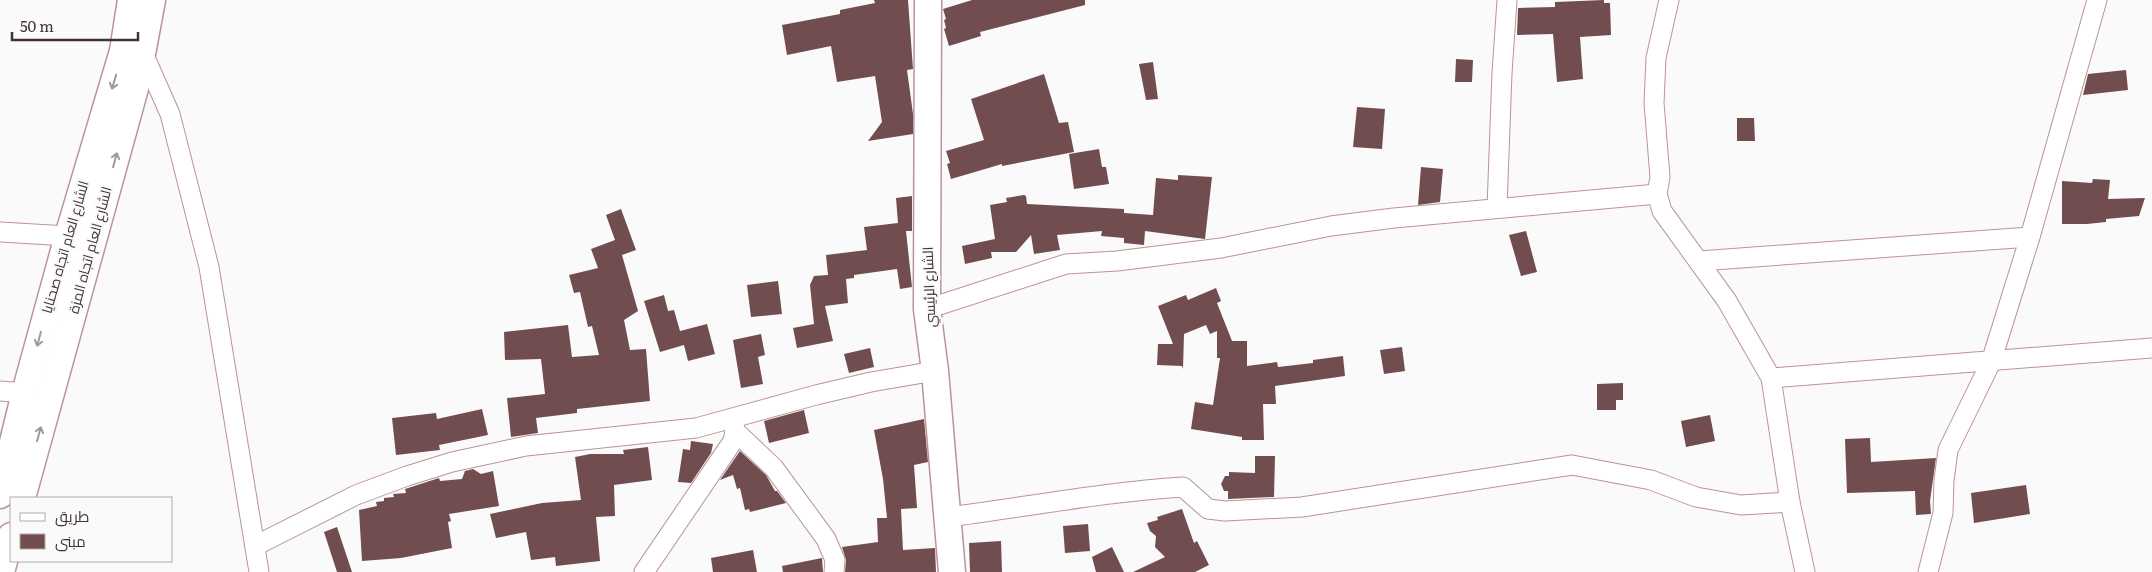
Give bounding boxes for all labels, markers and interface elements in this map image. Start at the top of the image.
scale bar [12,10,139,42]
text: 50 m [20,14,54,37]
one-way arrow [109,73,119,89]
one-way arrow [111,152,121,168]
street label: الشارع العام اتجاه صحنايا [36,178,94,316]
street label: الشارع العام اتجاه المزة [62,184,117,316]
street label: الشارع الرئيسي [917,246,941,328]
one-way arrow [34,330,44,346]
one-way arrow [35,427,45,443]
legend [10,497,172,562]
text: طريق [55,504,89,527]
text: مبنى [55,529,86,552]

